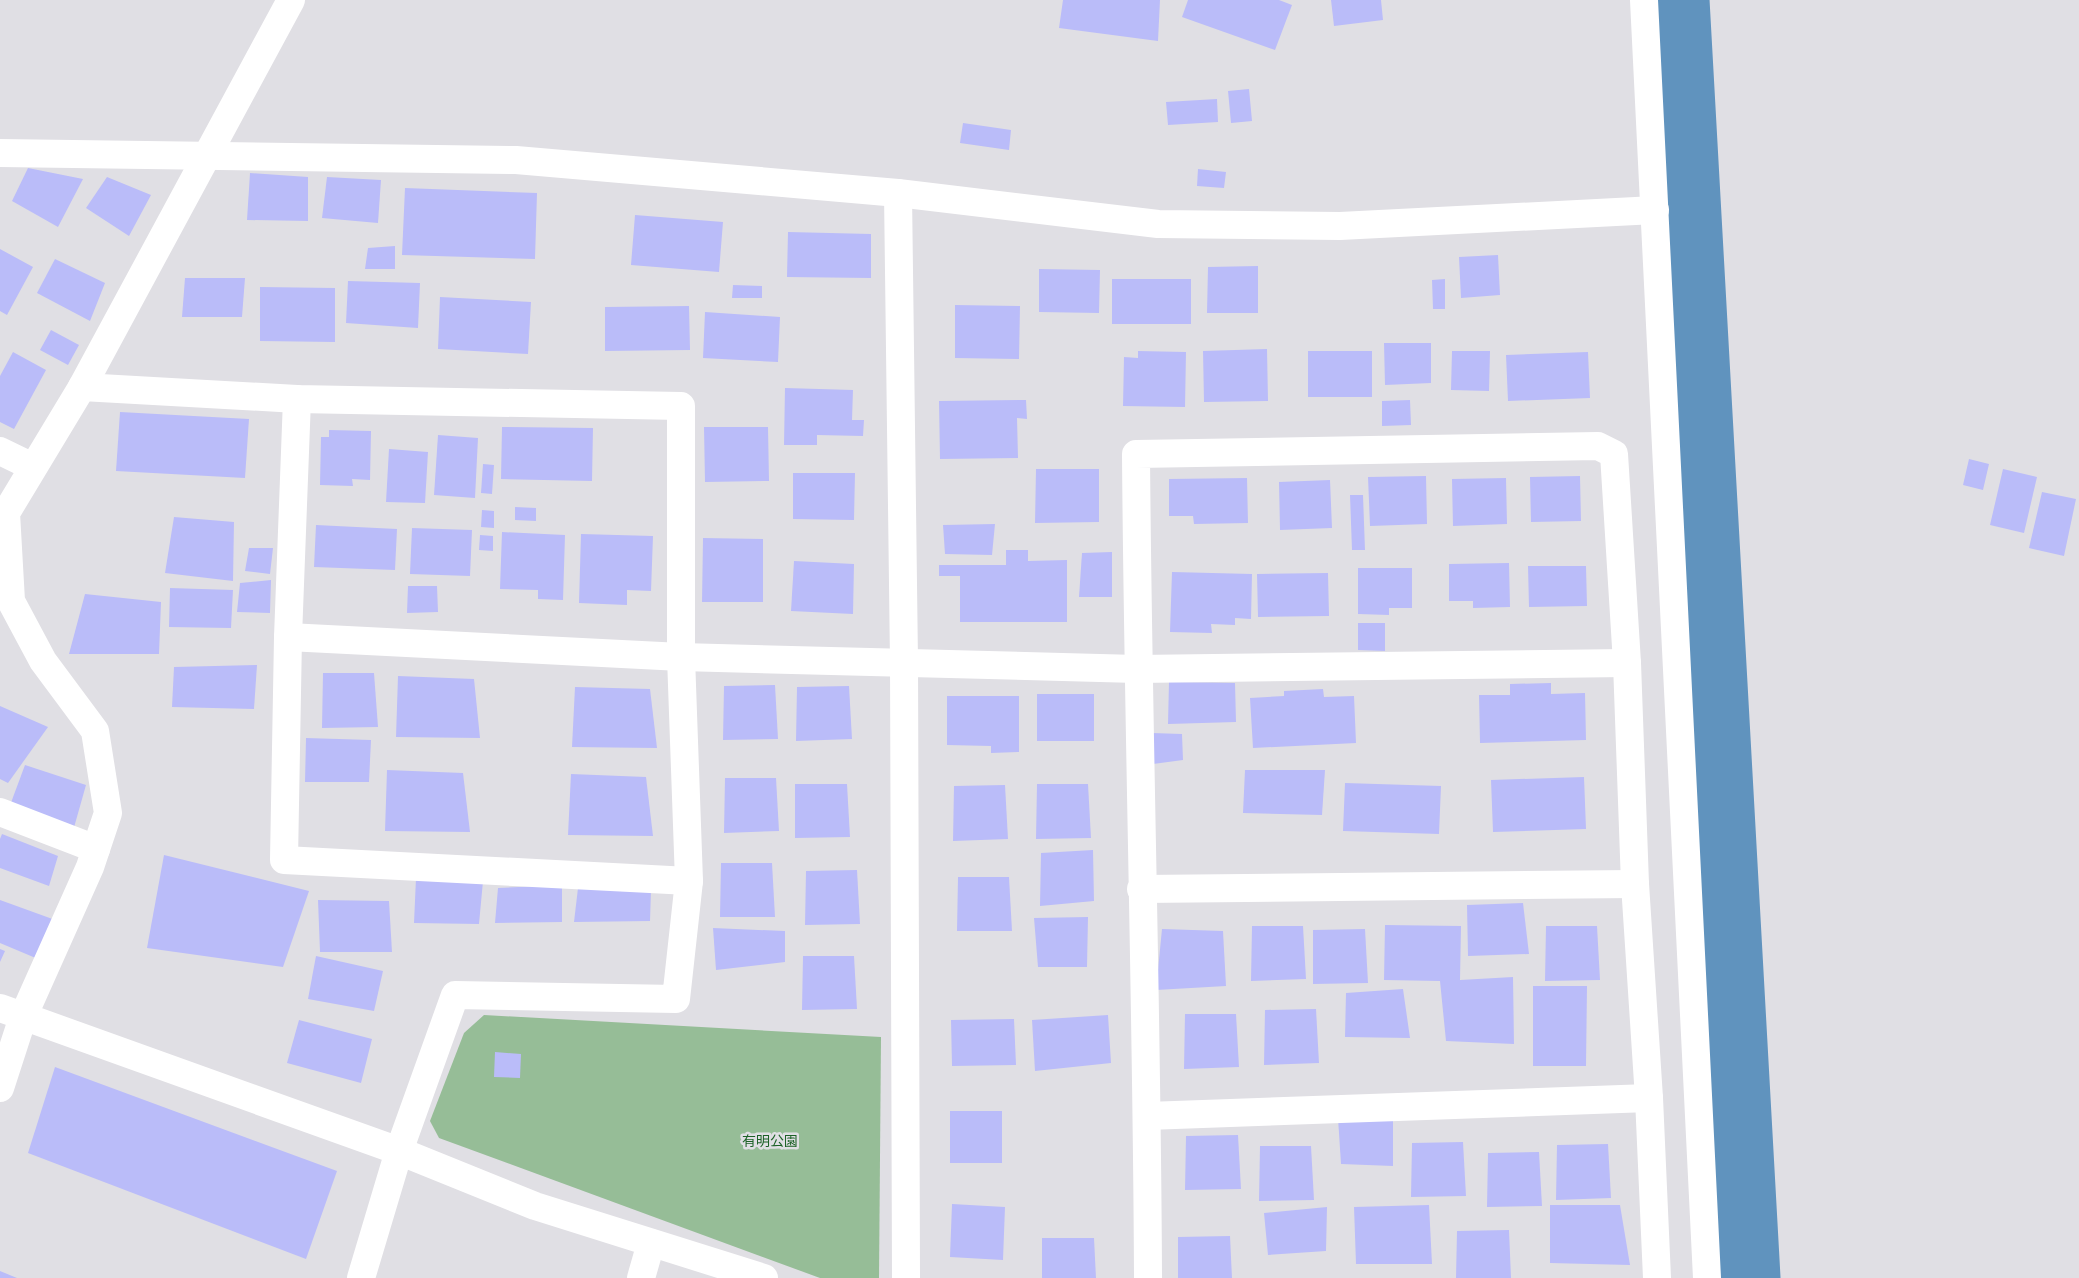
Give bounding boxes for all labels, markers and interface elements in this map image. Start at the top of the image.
park label: 有明公園 [742,1132,798,1150]

